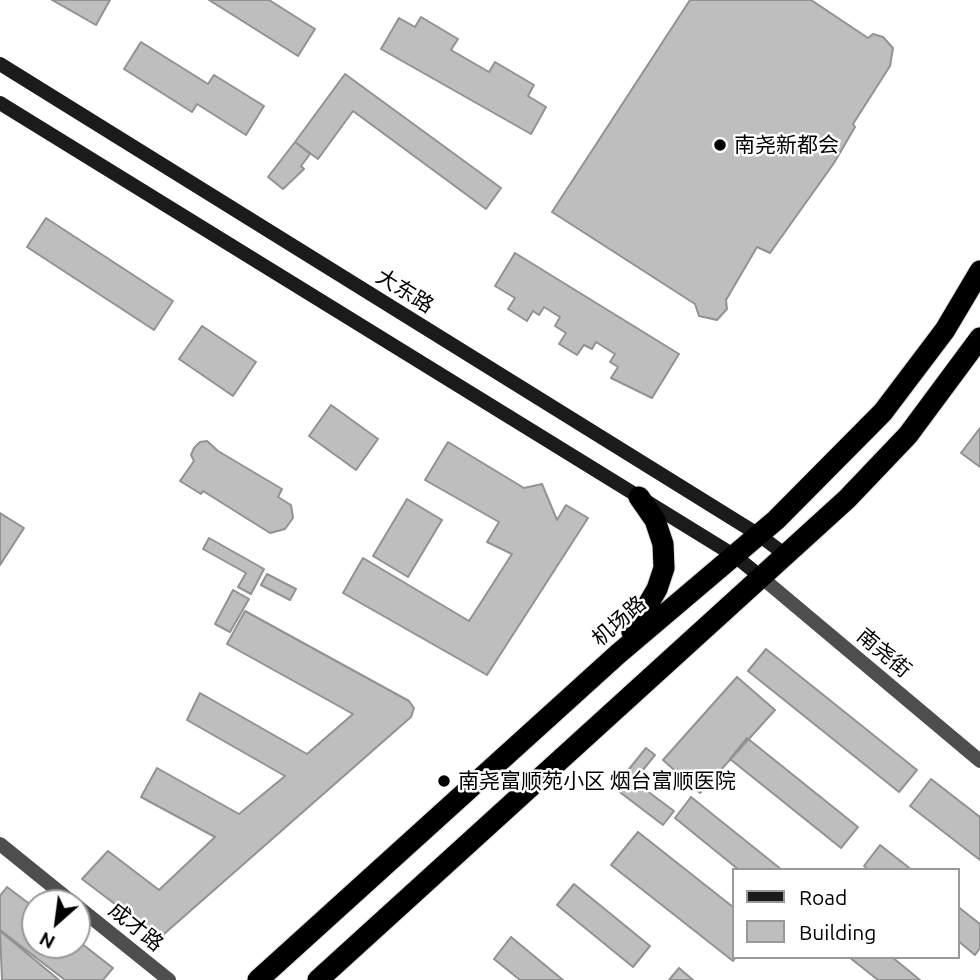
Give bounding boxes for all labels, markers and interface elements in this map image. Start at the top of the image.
place label: 南尧新都会 [734,132,839,158]
marker: 南尧新都会 [712,137,728,153]
street label: 大东路 [372,264,438,318]
street label: 机场路 [587,591,651,651]
street label: 南尧街 [852,623,916,683]
place label: 南尧富顺苑小区 烟台富顺医院 [458,768,736,794]
marker: 南尧富顺苑小区 烟台富顺医院 [436,773,452,789]
legend [732,868,959,959]
text: Road [799,885,847,909]
north arrow [21,889,91,959]
street label: 成才路 [104,897,168,957]
text: Building [799,920,876,944]
text: N [36,928,59,954]

